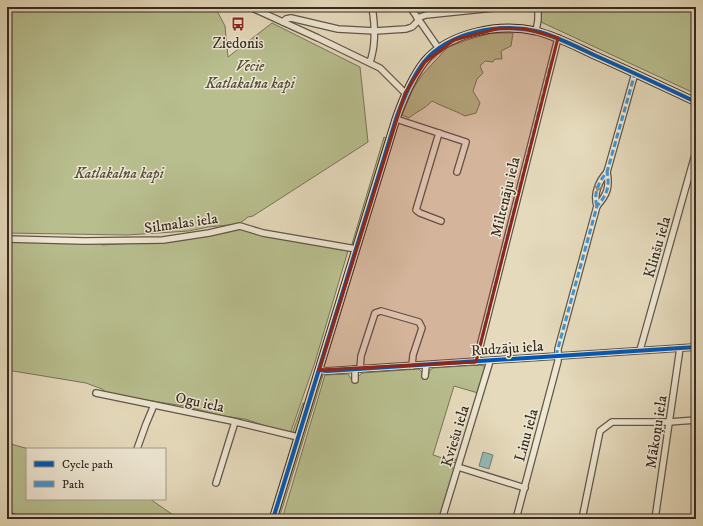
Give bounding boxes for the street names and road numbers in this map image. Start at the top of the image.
street label: Miltenāju iela [486,154,525,239]
street label: Silmalas iela [143,209,220,238]
street label: Klinšu iela [640,214,675,280]
street label: Rudzāju iela [470,336,545,361]
street label: Ogu iela [174,388,227,417]
street label: Mākoņu iela [641,394,672,470]
street label: Kviešu iela [437,403,474,469]
street label: Linu iela [510,406,543,464]

